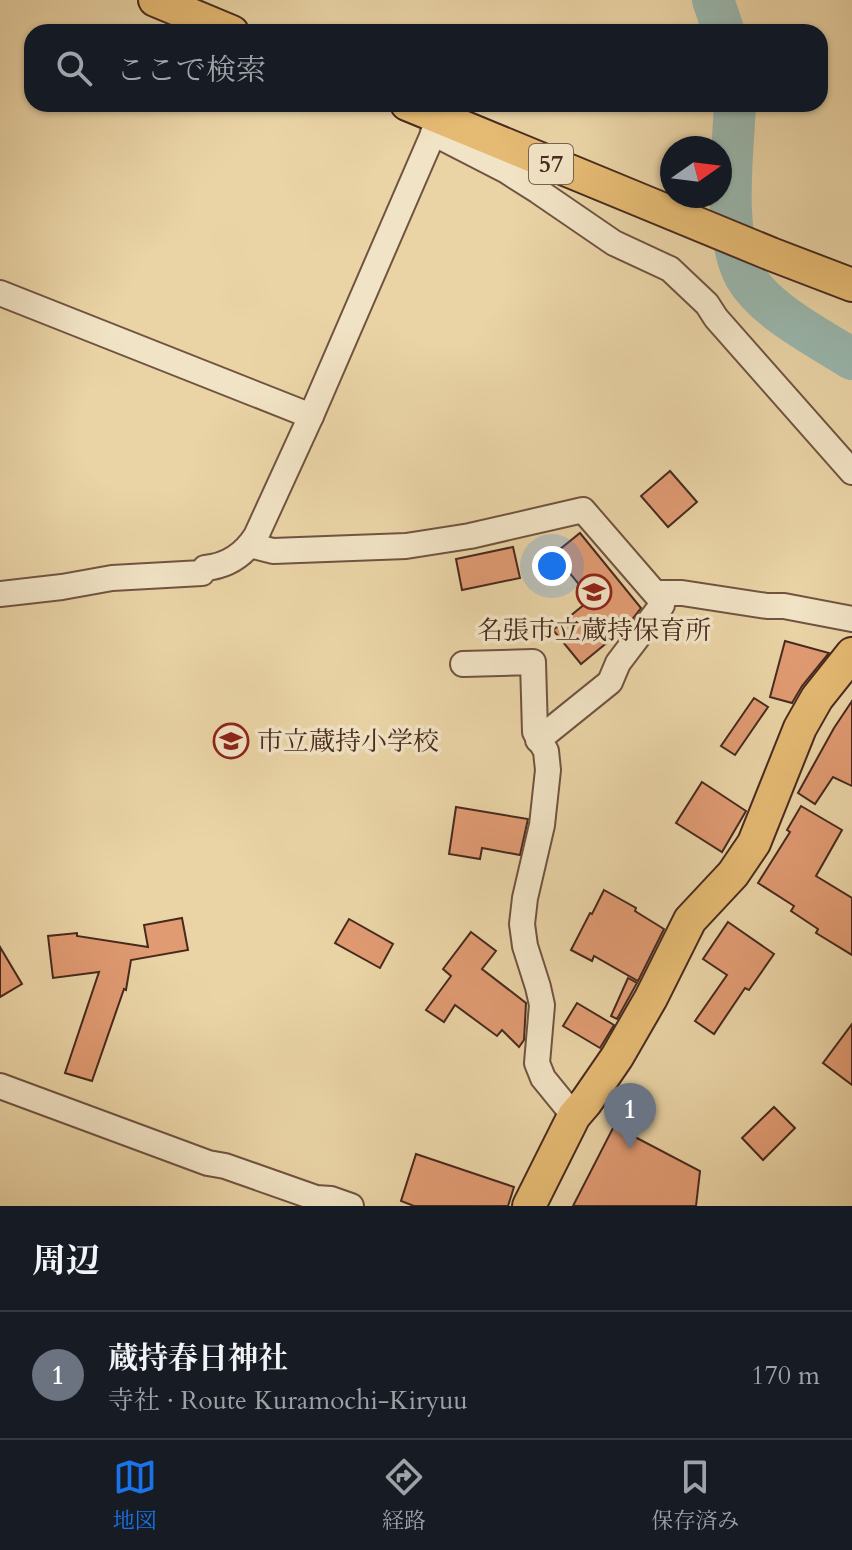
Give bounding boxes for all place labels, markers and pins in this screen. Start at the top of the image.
school or university icon: 名張市立蔵持保育所 [575,573,613,611]
place label: 名張市立蔵持保育所 [477,613,711,648]
school or university icon: 市立蔵持小学校 [212,722,250,760]
place label: 市立蔵持小学校 [257,724,439,759]
pin: 1 [604,1083,656,1149]

